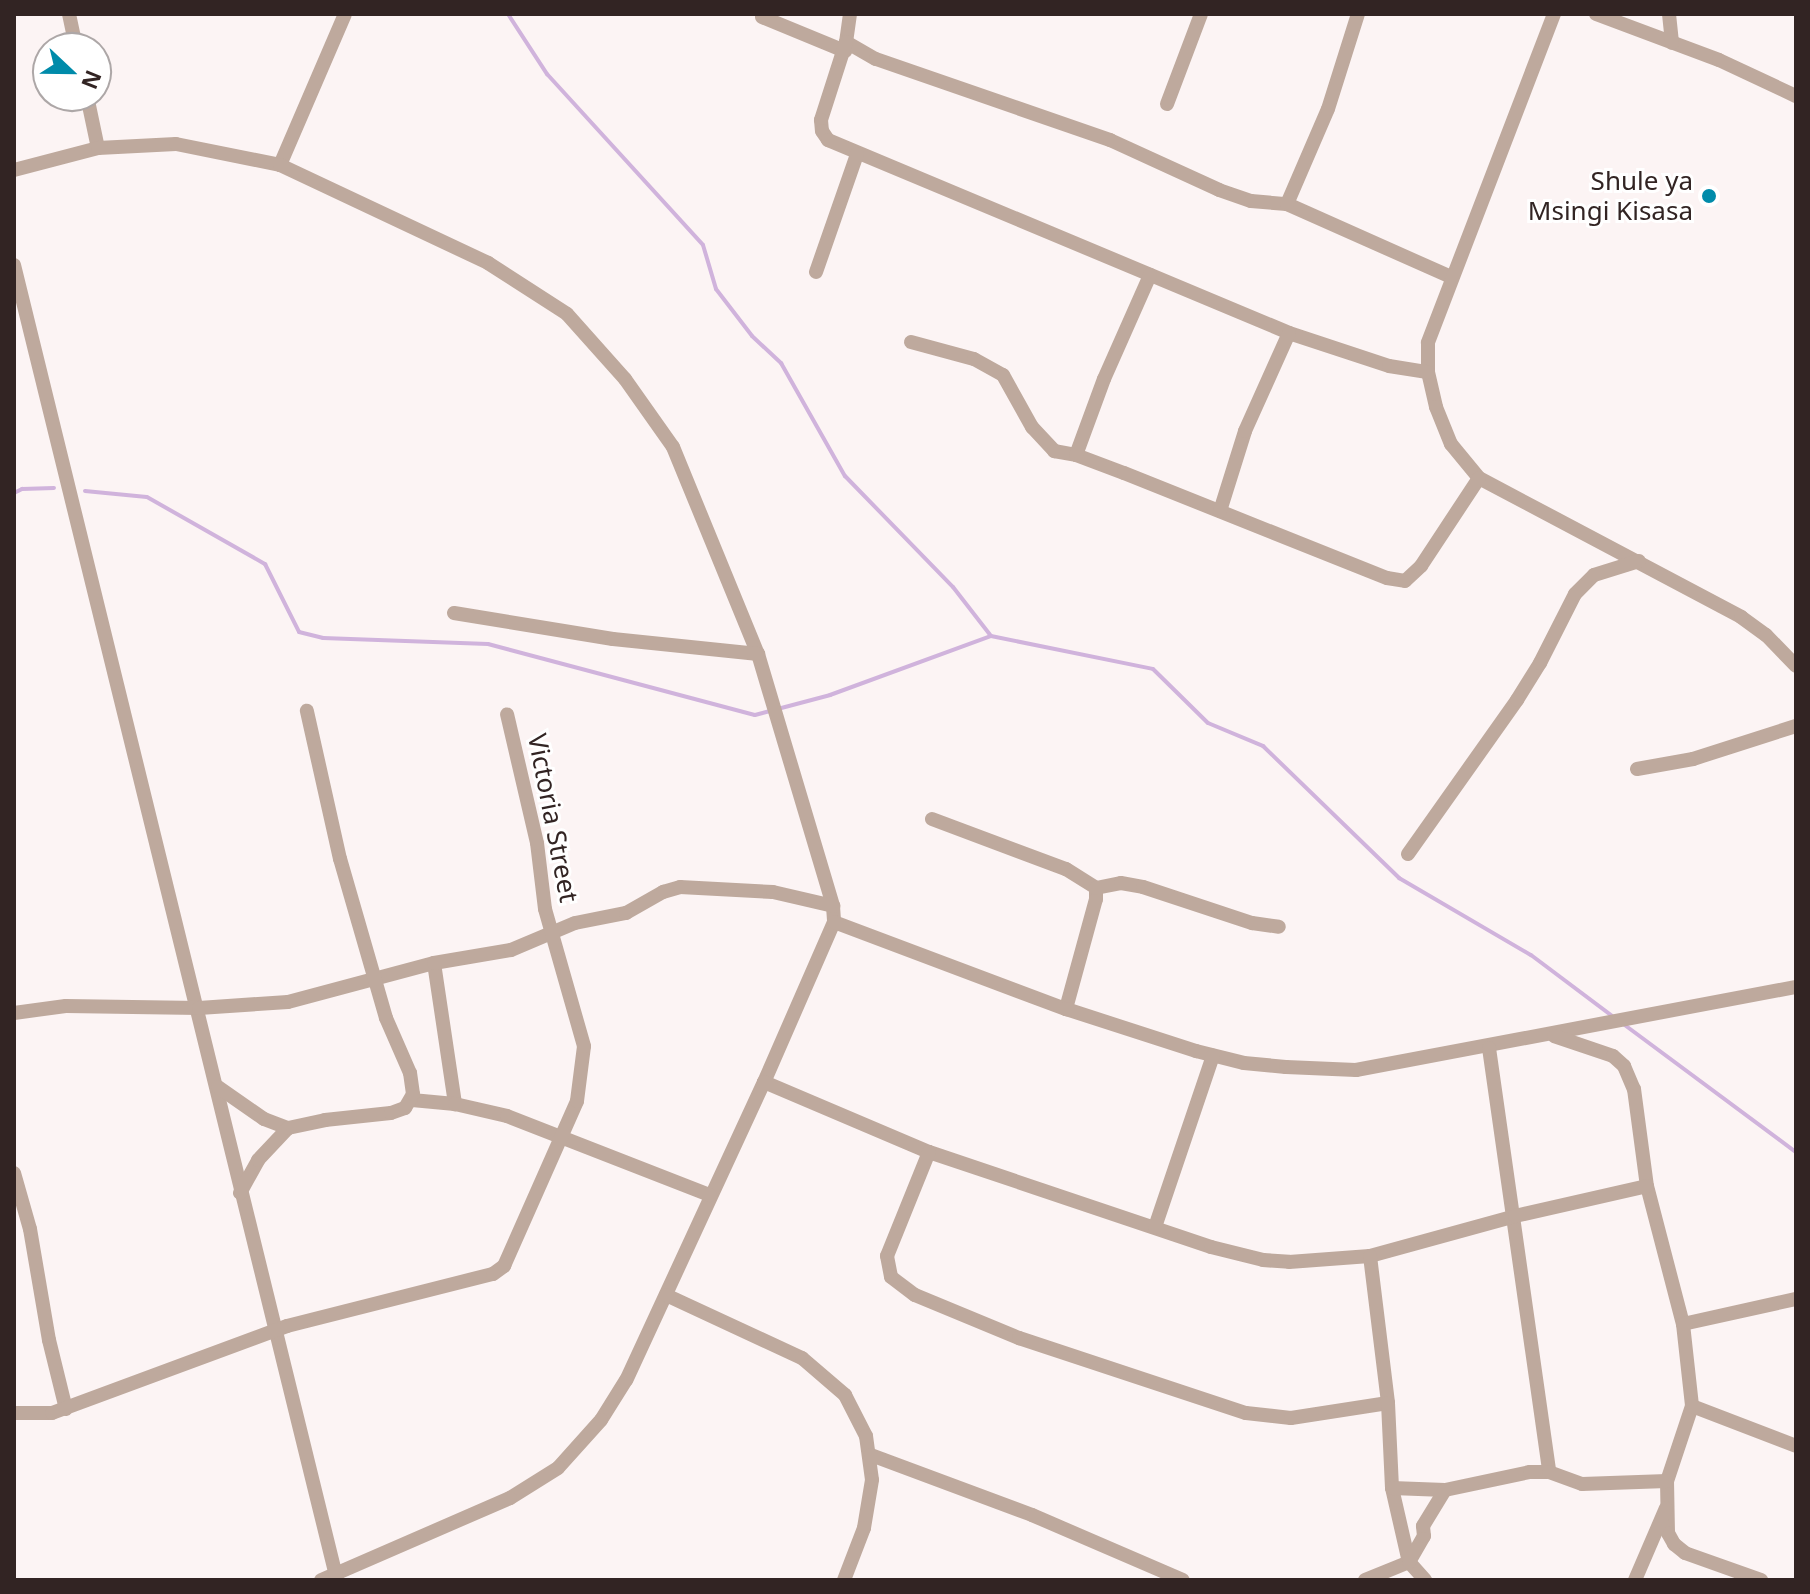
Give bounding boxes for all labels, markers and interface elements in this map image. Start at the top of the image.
north arrow [32,32,112,112]
text: N [75,66,110,94]
place label: Shule ya Msingi Kisasa [1528,165,1693,226]
marker: Shule ya Msingi Kisasa [1700,187,1718,205]
street label: Victoria Street [521,731,585,905]

